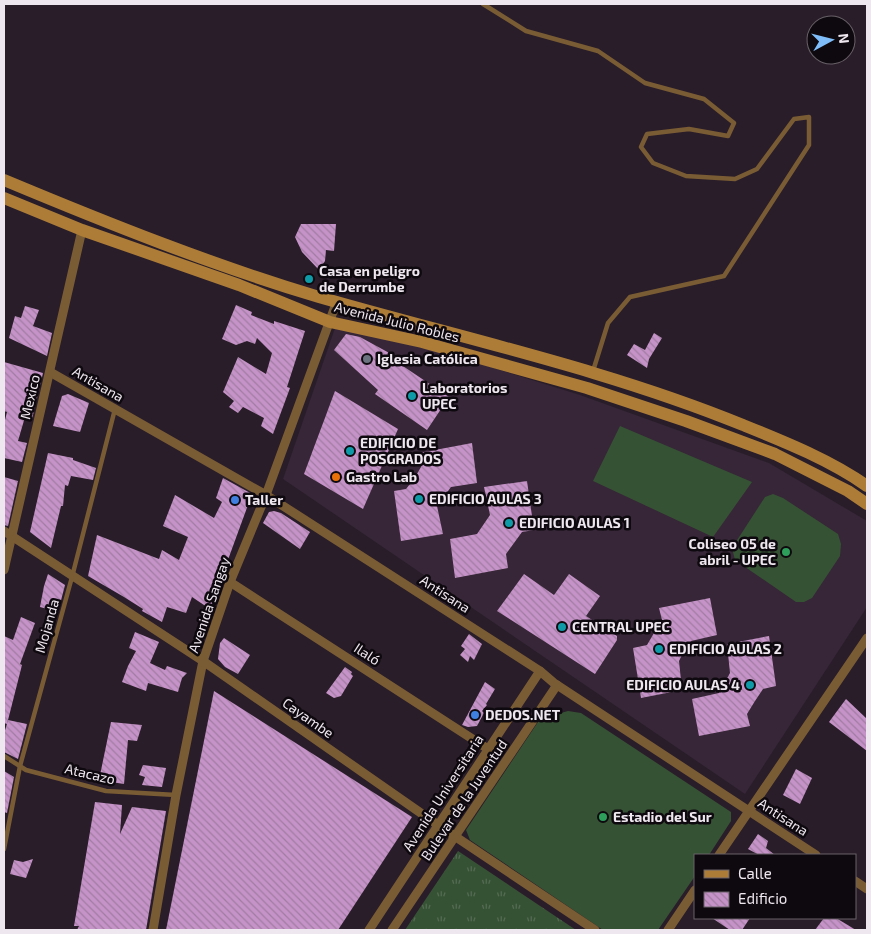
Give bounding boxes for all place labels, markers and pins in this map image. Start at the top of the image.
place label: Casa en peligro de Derrumbe [319,262,420,295]
marker: Casa en peligro de Derrumbe [303,273,315,285]
place label: Iglesia Católica [377,350,478,367]
marker: Iglesia Católica [361,353,373,365]
place label: Laboratorios UPEC [422,379,508,412]
marker: Laboratorios UPEC [406,390,418,402]
place label: EDIFICIO DE POSGRADOS [360,434,441,467]
marker: EDIFICIO DE POSGRADOS [344,445,356,457]
place label: Gastro Lab [346,468,417,485]
marker: Gastro Lab [330,471,342,483]
place label: EDIFICIO AULAS 3 [429,490,542,507]
place label: Taller [245,491,283,508]
marker: EDIFICIO AULAS 3 [413,493,425,505]
marker: Taller [229,494,241,506]
place label: EDIFICIO AULAS 1 [519,514,630,531]
marker: EDIFICIO AULAS 1 [503,517,515,529]
place label: Coliseo 05 de abril - UPEC [689,535,776,568]
marker: Coliseo 05 de abril - UPEC [780,546,792,558]
place label: CENTRAL UPEC [572,618,670,635]
marker: CENTRAL UPEC [556,621,568,633]
place label: EDIFICIO AULAS 2 [669,640,782,657]
marker: EDIFICIO AULAS 2 [653,643,665,655]
place label: EDIFICIO AULAS 4 [626,676,740,693]
marker: EDIFICIO AULAS 4 [744,679,756,691]
place label: DEDOS.NET [485,706,561,723]
marker: DEDOS.NET [469,709,481,721]
place label: Estadio del Sur [613,808,712,825]
marker: Estadio del Sur [597,811,609,823]

